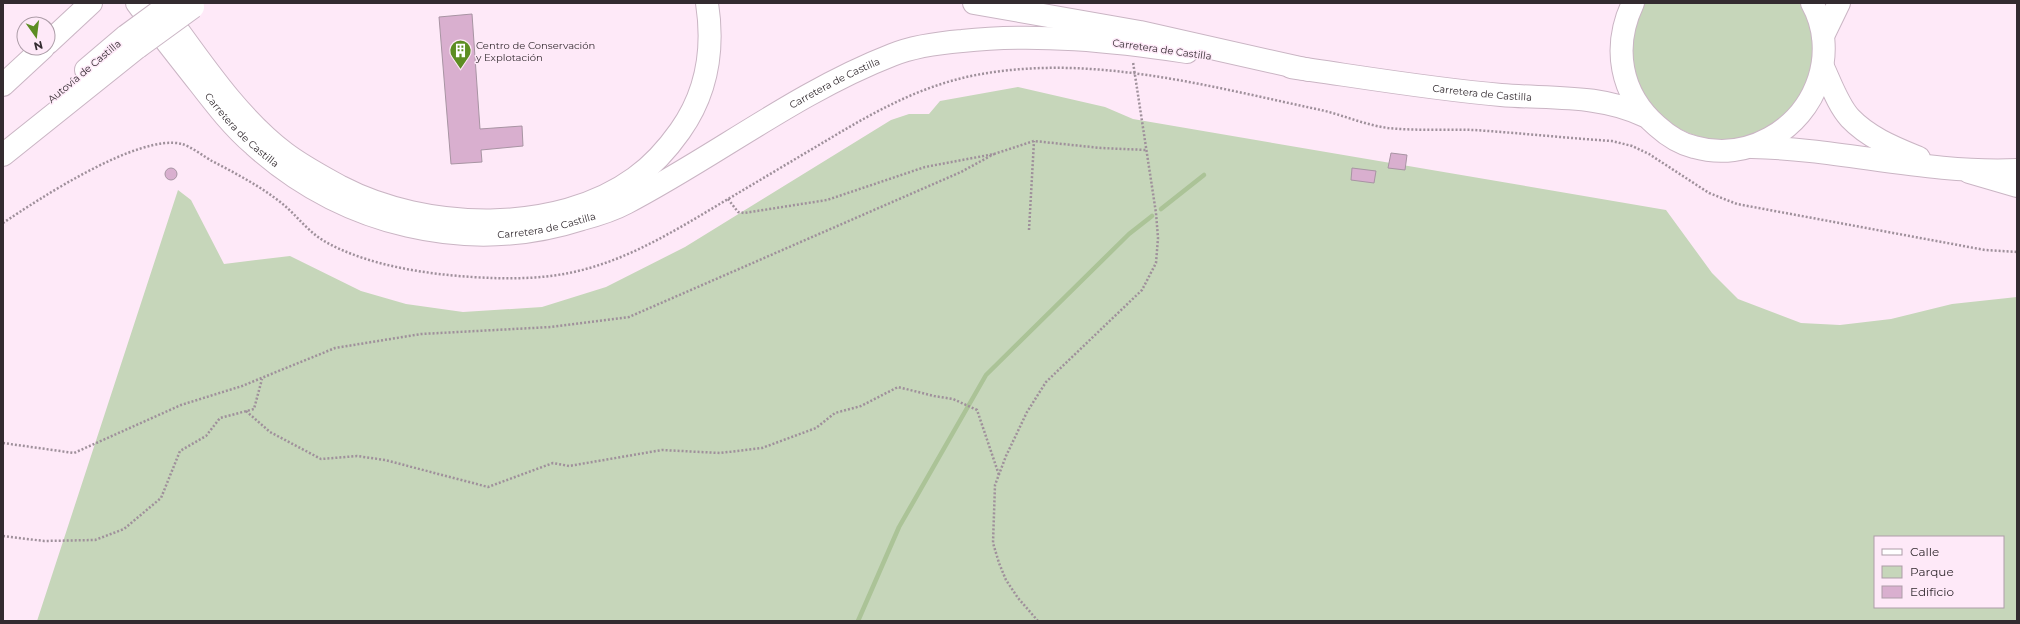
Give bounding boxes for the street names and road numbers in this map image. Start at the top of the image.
street label: Carretera de Castilla [1111,36,1212,63]
street label: Autovía de Castilla [45,37,124,106]
street label: Carretera de Castilla [787,55,882,112]
street label: Carretera de Castilla [1432,82,1532,104]
street label: Carretera de Castilla [202,90,281,170]
street label: Carretera de Castilla [497,209,597,241]

